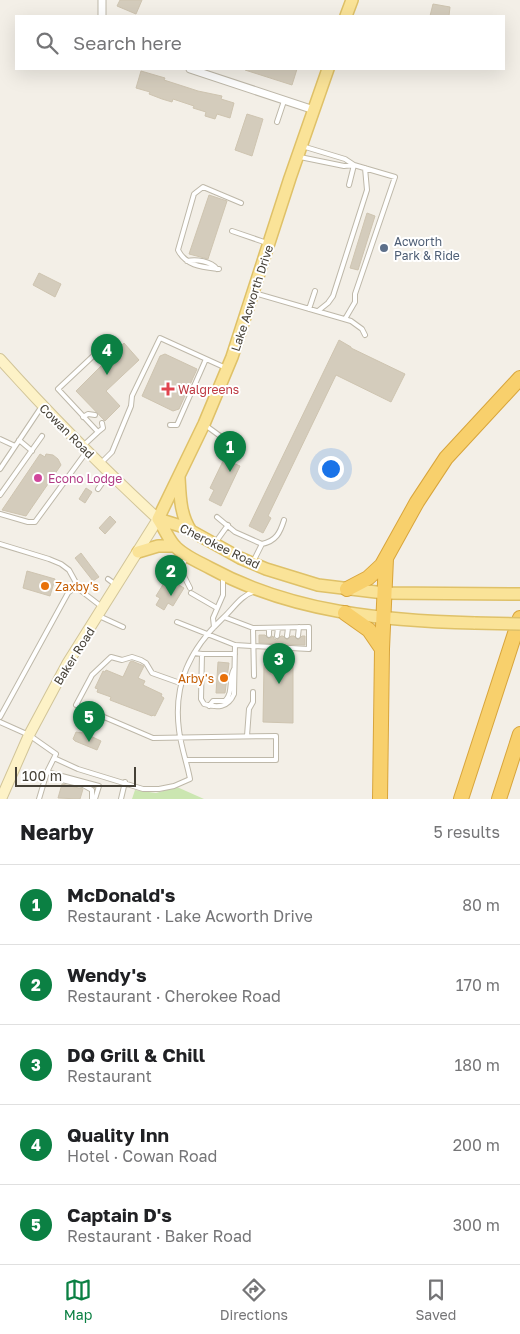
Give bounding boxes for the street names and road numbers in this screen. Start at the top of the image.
street label: Lake Acworth Drive [228,243,276,353]
street label: Cowan Road [36,400,98,462]
street label: Cherokee Road [178,520,262,572]
street label: Baker Road [50,624,98,688]

